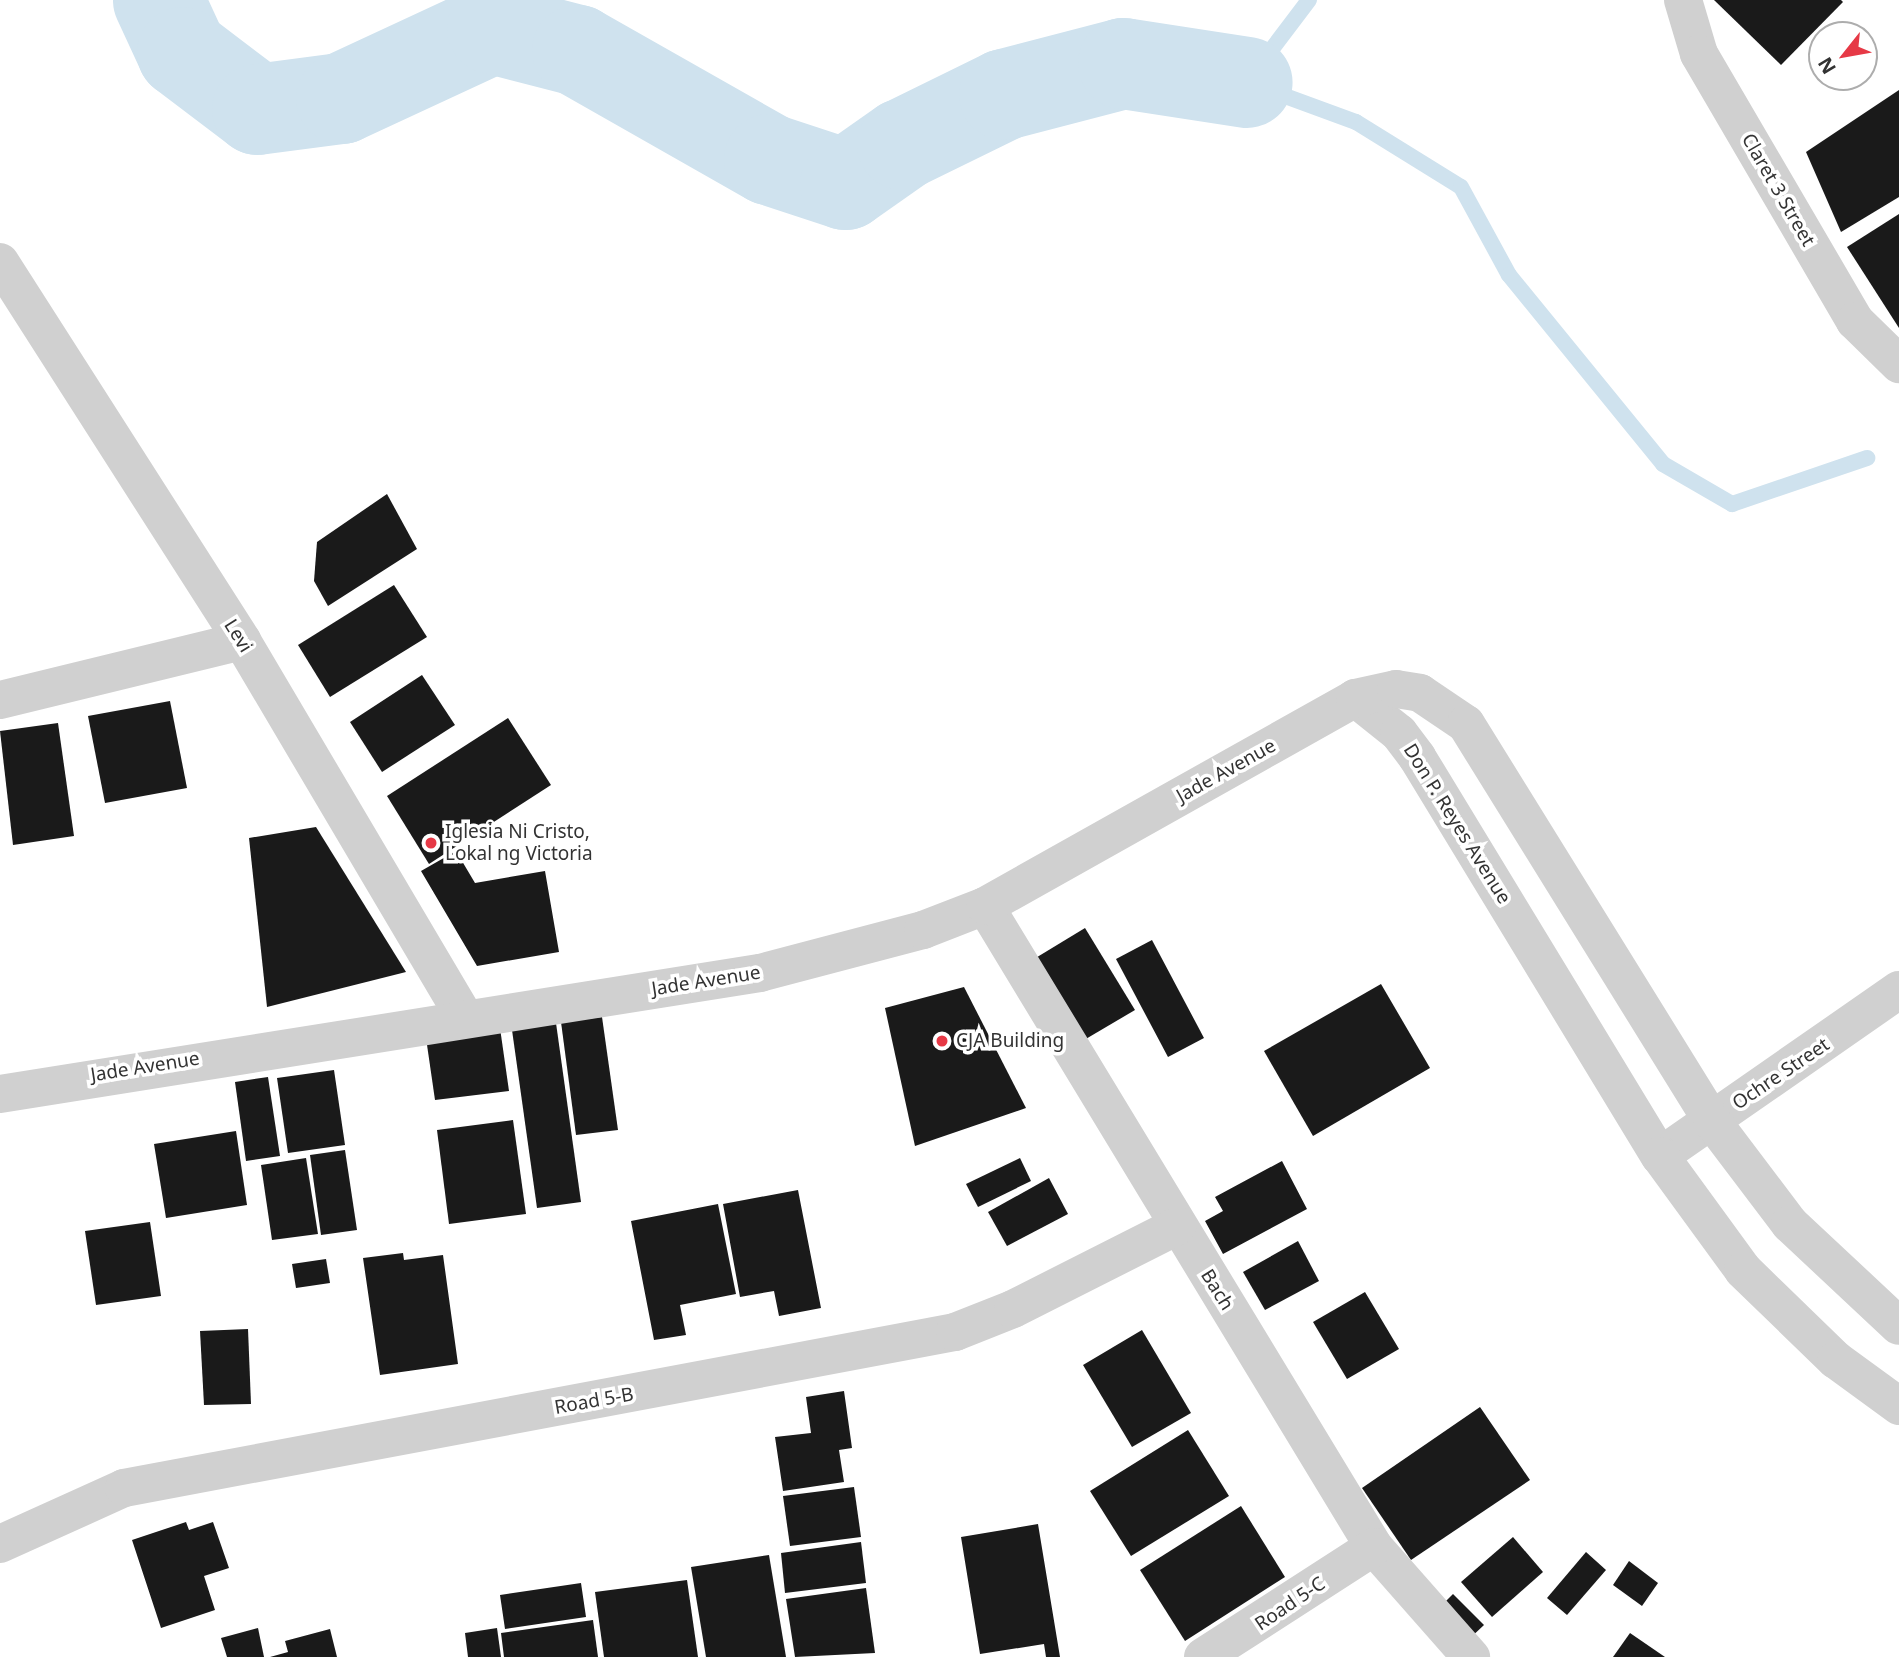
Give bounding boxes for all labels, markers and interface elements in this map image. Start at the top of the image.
north arrow [1808,21,1878,91]
text: N [1812,52,1842,79]
street label: Claret 3 Street [1737,130,1819,250]
street label: Levi [219,615,257,657]
street label: Jade Avenue [1172,734,1280,808]
street label: Don P. Reyes Avenue [1398,740,1516,908]
place label: Iglesia Ni Cristo, Lokal ng Victoria [445,821,593,865]
marker: Iglesia Ni Cristo, Lokal ng Victoria [423,835,439,851]
street label: Jade Avenue [650,961,762,1001]
place label: CJA Building [956,1030,1064,1052]
marker: CJA Building [934,1033,950,1049]
street label: Ochre Street [1728,1033,1834,1115]
street label: Jade Avenue [89,1047,201,1087]
street label: Bach [1196,1265,1238,1315]
street label: Road 5-B [553,1383,635,1419]
street label: Road 5-C [1251,1572,1329,1636]

